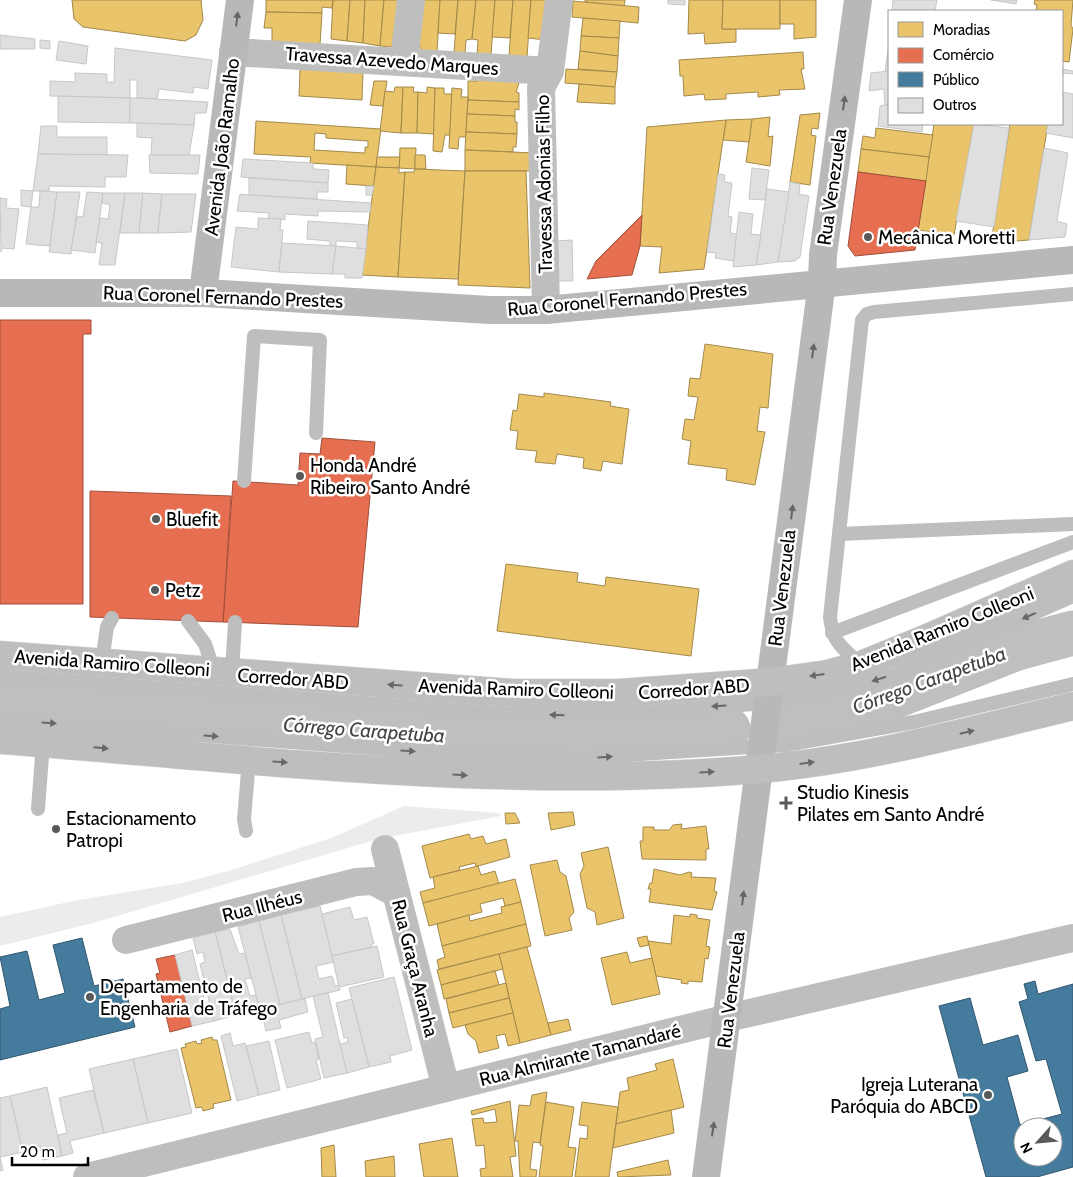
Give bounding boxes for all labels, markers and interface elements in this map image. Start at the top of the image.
legend [888,10,1063,125]
one-way arrow [233,11,241,27]
text: Moradias [933,21,990,39]
street label: Travessa Azevedo Marques [285,42,500,80]
text: Comércio [933,46,994,64]
street label: Avenida João Ramalho [200,57,244,237]
text: Público [933,71,979,89]
street label: Travessa Adonias Filho [531,95,557,273]
one-way arrow [840,95,848,111]
text: Outros [933,96,976,114]
street label: Rua Venezuela [812,127,852,247]
place label: Mecânica Moretti [878,226,1015,249]
marker: Mecânica Moretti [862,231,874,243]
street label: Rua Coronel Fernando Prestes [506,277,748,321]
street label: Rua Coronel Fernando Prestes [103,281,344,313]
one-way arrow [809,342,817,358]
place label: Honda André Ribeiro Santo André [310,454,470,499]
marker: Honda André Ribeiro Santo André [294,470,306,482]
one-way arrow [788,504,796,520]
place label: Bluefit [166,508,219,531]
marker: Bluefit [150,513,162,525]
street label: Rua Venezuela [763,528,801,648]
place label: Petz [165,579,201,602]
street label: Avenida Ramiro Colleoni [847,582,1037,676]
marker: Petz [149,584,161,596]
one-way arrow [1022,612,1036,620]
water label: Córrego Carapetuba [849,641,1009,719]
street label: Avenida Ramiro Colleoni [14,645,210,681]
street label: Corredor ABD [237,664,350,694]
one-way arrow [808,671,824,679]
street label: Avenida Ramiro Colleoni [418,674,614,704]
street label: Corredor ABD [638,674,751,704]
one-way arrow [871,675,886,683]
one-way arrow [386,681,402,689]
one-way arrow [711,702,727,710]
one-way arrow [549,711,565,719]
water label: Córrego Carapetuba [282,712,446,748]
one-way arrow [41,720,57,728]
one-way arrow [959,728,974,736]
one-way arrow [203,732,219,740]
one-way arrow [93,744,109,752]
one-way arrow [400,747,416,755]
one-way arrow [597,752,613,760]
one-way arrow [273,759,289,767]
one-way arrow [800,759,816,767]
one-way arrow [699,768,715,776]
one-way arrow [452,772,468,780]
place label: Studio Kinesis Pilates em Santo André [797,781,984,826]
marker: Studio Kinesis Pilates em Santo André [779,796,793,810]
place label: Estacionamento Patropi [66,807,196,852]
marker: Estacionamento Patropi [50,823,62,835]
street label: Rua Ilhéus [220,885,304,927]
one-way arrow [739,890,747,906]
street label: Rua Graça Aranha [387,897,443,1039]
street label: Rua Venezuela [712,930,750,1050]
place label: Departamento de Engenharia de Tráfego [100,975,277,1020]
marker: Departamento de Engenharia de Tráfego [84,991,96,1003]
street label: Rua Almirante Tamandaré [477,1019,683,1091]
place label: Igreja Luterana Paróquia do ABCD [830,1073,978,1118]
marker: Igreja Luterana Paróquia do ABCD [982,1089,994,1101]
north arrow [1013,1117,1063,1167]
one-way arrow [709,1120,717,1136]
scale bar [12,1134,89,1166]
text: N [1016,1139,1037,1156]
text: 20 m [20,1143,55,1161]

